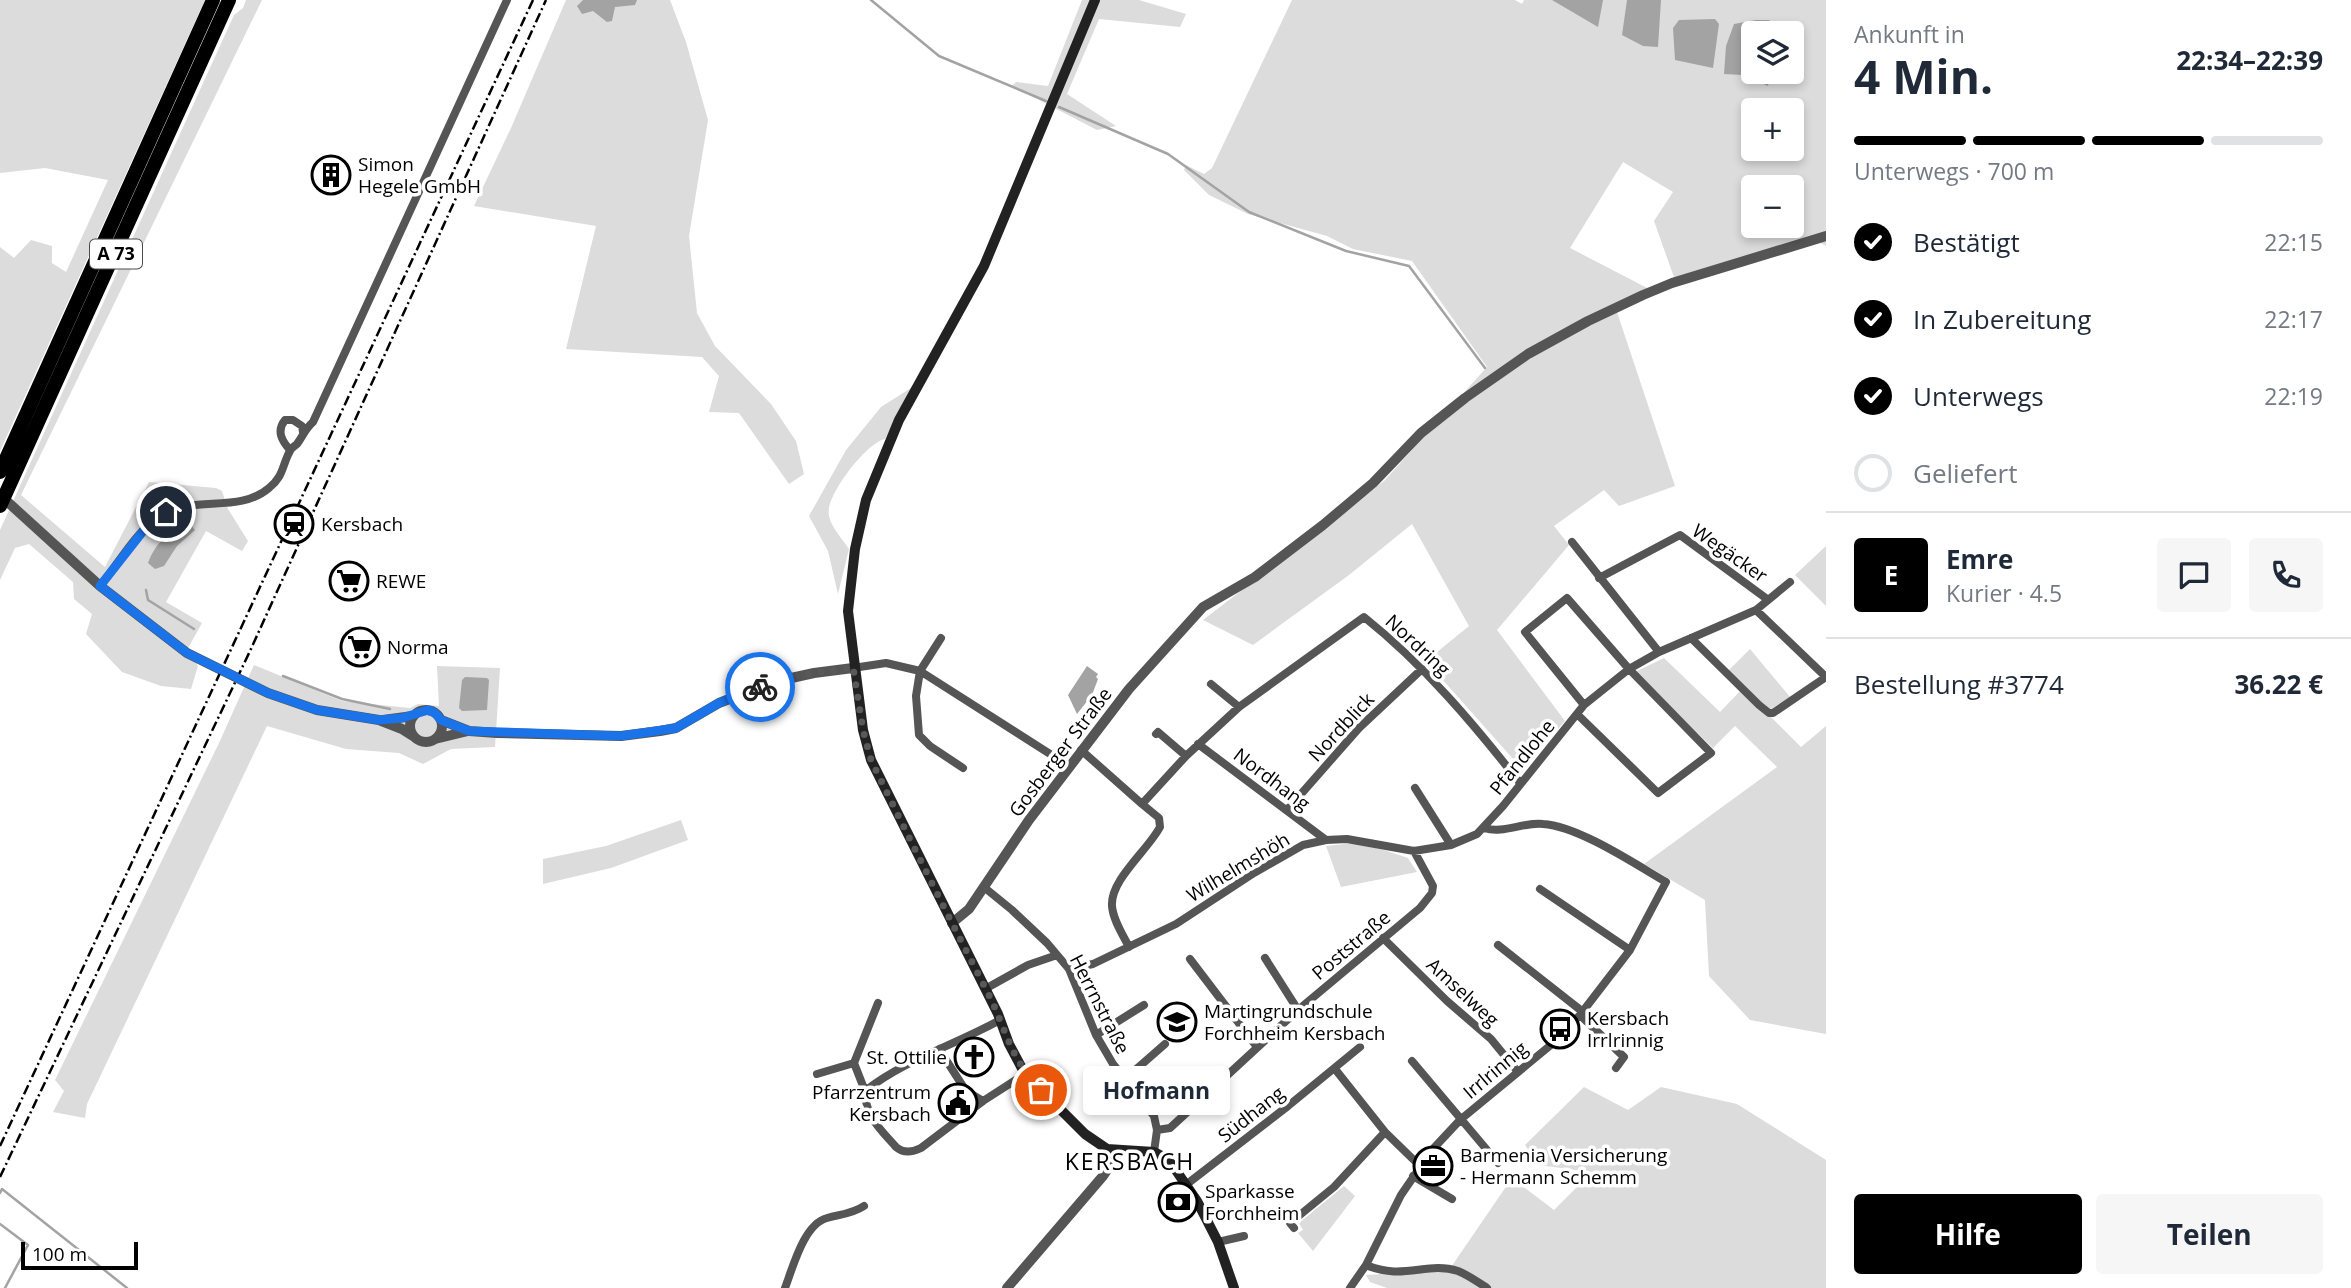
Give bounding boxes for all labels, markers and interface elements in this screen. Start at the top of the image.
text: Ankunft in [1854,18,1965,50]
map controls [1741,21,1804,238]
button: layers [1741,21,1804,84]
text: 22:34–22:39 [2176,42,2323,78]
text: 4 Min. [1854,45,1993,107]
button: + [1741,98,1804,161]
place label: Simon Hegele GmbH [358,151,481,199]
building icon: Simon Hegele GmbH [310,154,352,196]
text: Unterwegs · 700 m [1854,155,2054,187]
button: − [1741,175,1804,238]
icon: check [1854,223,1892,261]
text: Bestätigt [1913,224,2020,260]
text: 22:15 [2264,226,2323,258]
road number: A 73 [90,240,142,268]
icon: check [1854,300,1892,338]
text: In Zubereitung [1913,301,2091,337]
text: 22:17 [2264,303,2323,335]
icon: check [1854,377,1892,415]
text: Unterwegs [1913,378,2044,414]
text: 22:19 [2264,380,2323,412]
text: Geliefert [1913,455,2017,491]
pin [136,482,196,542]
icon: home [147,493,185,531]
station icon: Kersbach [273,503,315,545]
place label: Kersbach [321,511,403,537]
street label: Wegäcker [1687,518,1773,589]
button: chat [2157,538,2231,612]
button: phone [2249,538,2323,612]
text: Emre [1946,541,2013,577]
text: E [1884,557,1898,593]
supermarket icon: REWE [328,560,370,602]
place label: REWE [376,568,426,594]
text: Kurier · 4.5 [1946,577,2062,609]
street label: Nordring [1380,608,1456,682]
supermarket icon: Norma [339,626,381,668]
place label: Norma [387,634,449,660]
courier [725,652,795,722]
text: Bestellung #3774 [1854,666,2064,702]
text: 36.22 € [2235,666,2323,702]
icon: bike [741,668,779,706]
street label: Gosberger Straße [1003,682,1117,822]
street label: Nordblick [1302,687,1380,767]
street label: Pfandlohe [1484,714,1560,800]
street label: Nordhang [1229,742,1315,816]
street label: Wilhelmshöh [1182,826,1294,908]
street label: Poststraße [1306,904,1396,986]
street label: Herrnstraße [1064,950,1136,1058]
street label: Amselweg [1421,952,1505,1032]
place label: Martingrundschule Forchheim Kersbach [1204,998,1385,1046]
school or university icon: Martingrundschule Forchheim Kersbach [1156,1001,1198,1043]
place label: Kersbach Irrlrinnig [1587,1005,1669,1053]
bus stop icon: Kersbach Irrlrinnig [1539,1008,1581,1050]
street label: Irrlrinnig [1457,1035,1533,1105]
church icon: St. Ottilie [953,1036,995,1078]
place label: St. Ottilie [867,1044,947,1070]
pin [1011,1060,1071,1120]
callout: Hofmann [1083,1066,1230,1114]
icon: bag [1022,1071,1060,1109]
text: Hofmann [1103,1074,1210,1106]
place label: Pfarrzentrum Kersbach [812,1079,931,1127]
street label: Südhang [1212,1080,1290,1148]
public building icon: Pfarrzentrum Kersbach [937,1082,979,1124]
place label: Barmenia Versicherung - Hermann Schemm [1460,1142,1667,1190]
district label: KERSBACH [1065,1145,1195,1177]
office icon: Barmenia Versicherung - Hermann Schemm [1412,1145,1454,1187]
place label: Sparkasse Forchheim [1205,1178,1299,1226]
bank icon: Sparkasse Forchheim [1157,1181,1199,1223]
button: Hilfe [1854,1194,2082,1274]
button: Teilen [2096,1194,2323,1274]
scale bar [21,1239,138,1271]
text: 100 m [32,1241,87,1267]

